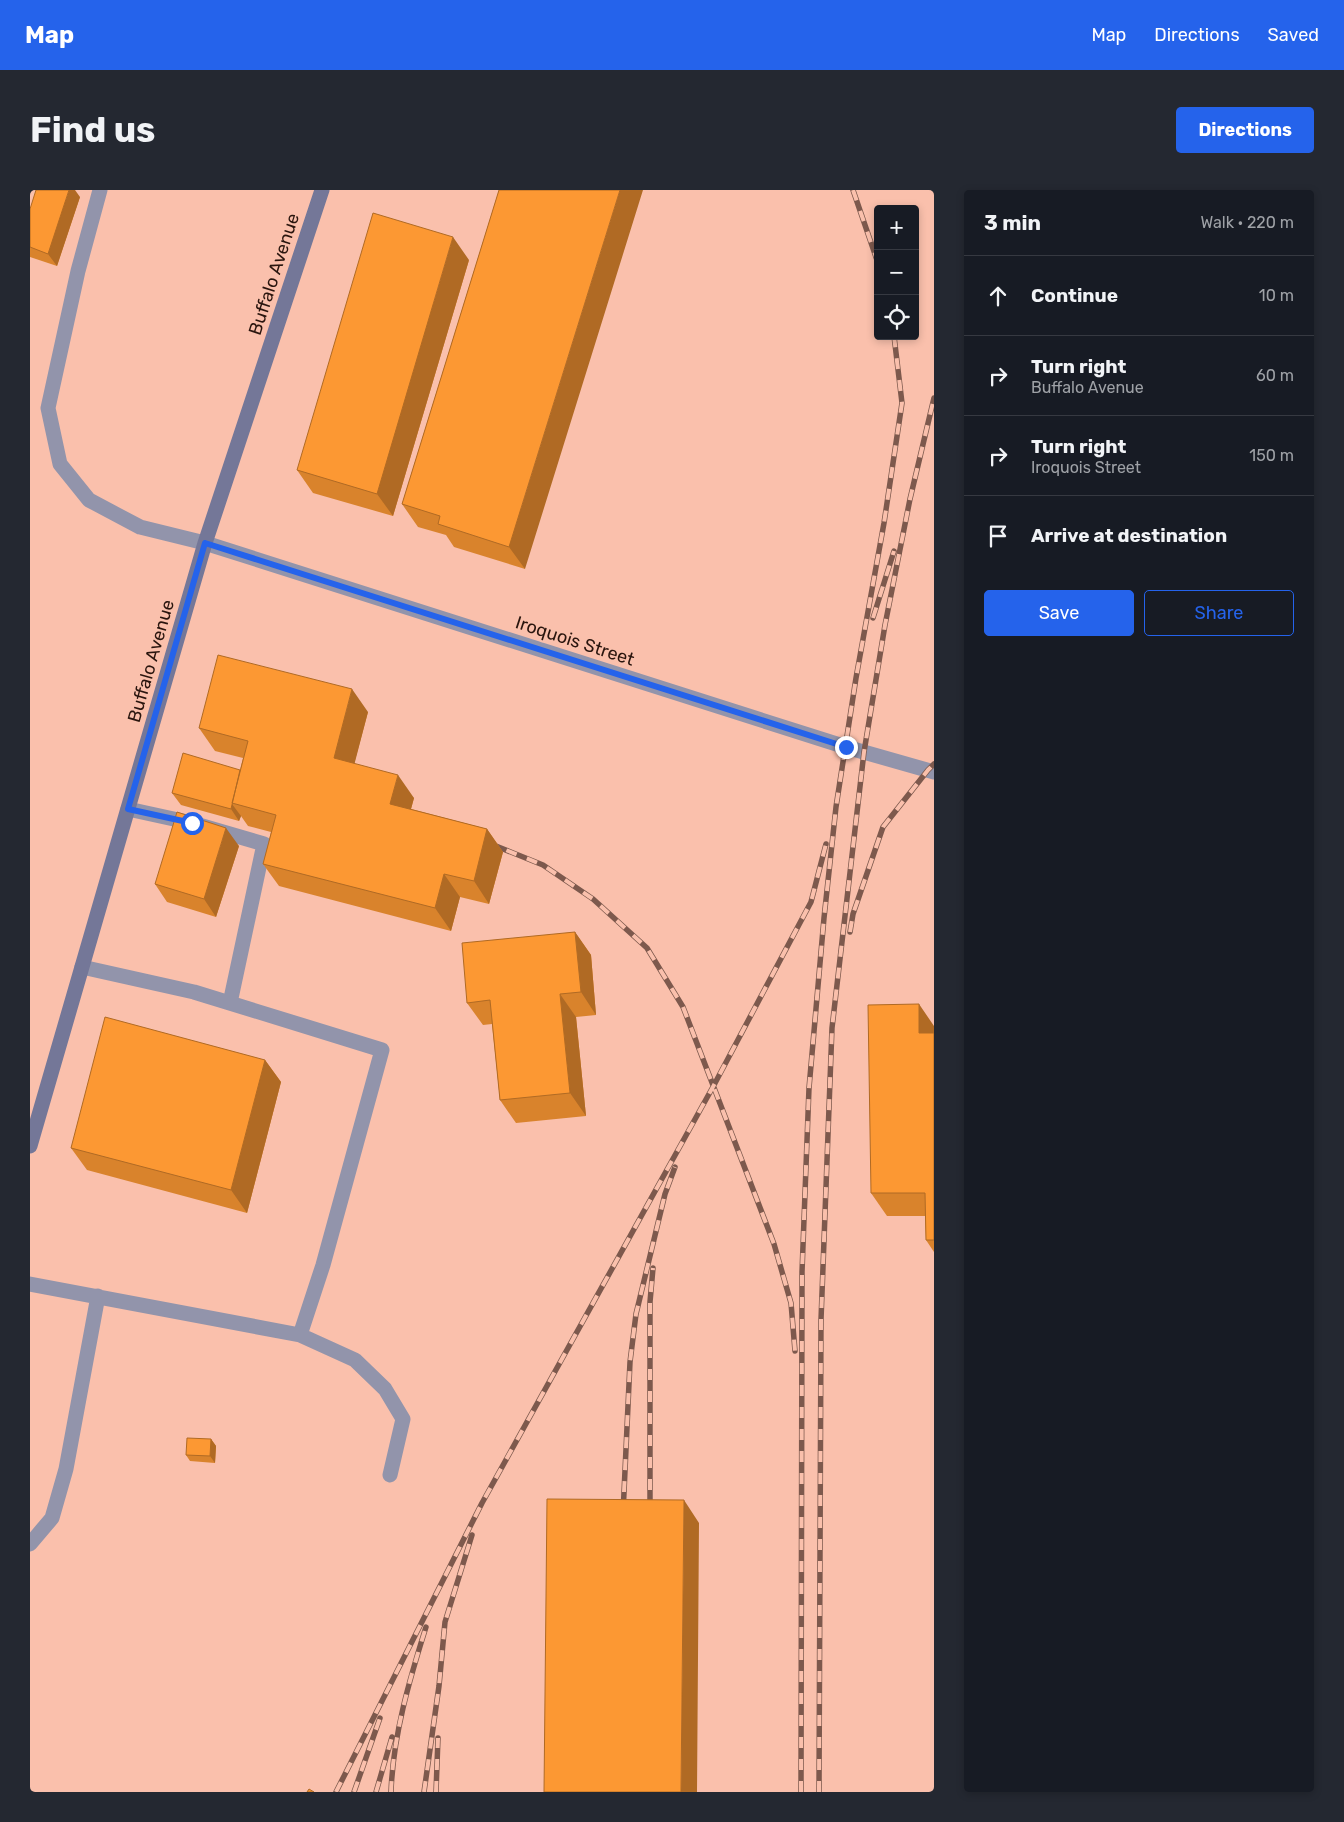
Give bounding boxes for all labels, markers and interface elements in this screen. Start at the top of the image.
text: Map [25,21,74,49]
text: Map [1091,24,1126,46]
text: Directions [1154,24,1240,46]
text: Saved [1268,24,1319,46]
button: Directions [1176,107,1314,153]
text: Find us [30,109,155,151]
map controls [874,205,919,340]
button: + [874,205,919,250]
street label: Buffalo Avenue [244,210,304,338]
text: 3 min [984,210,1041,235]
text: Walk · 220 m [1201,213,1294,232]
button: − [874,250,919,295]
icon: ahead [984,282,1012,310]
text: Continue [1031,284,1118,307]
text: 10 m [1259,286,1294,305]
button: locate [874,295,919,340]
text: Turn right [1031,355,1126,378]
icon: right [984,362,1012,390]
text: 60 m [1256,366,1294,385]
text: Buffalo Avenue [1031,378,1144,397]
text: Turn right [1031,435,1126,458]
icon: right [984,442,1012,470]
text: 150 m [1249,446,1294,465]
text: Iroquois Street [1031,458,1141,477]
icon: arrive [984,522,1012,550]
text: Arrive at destination [1031,524,1227,547]
button: Save [984,590,1134,636]
button: Share [1144,590,1294,636]
street label: Buffalo Avenue [123,597,179,725]
street label: Iroquois Street [513,611,637,671]
route end [835,736,858,759]
route start [181,812,204,835]

